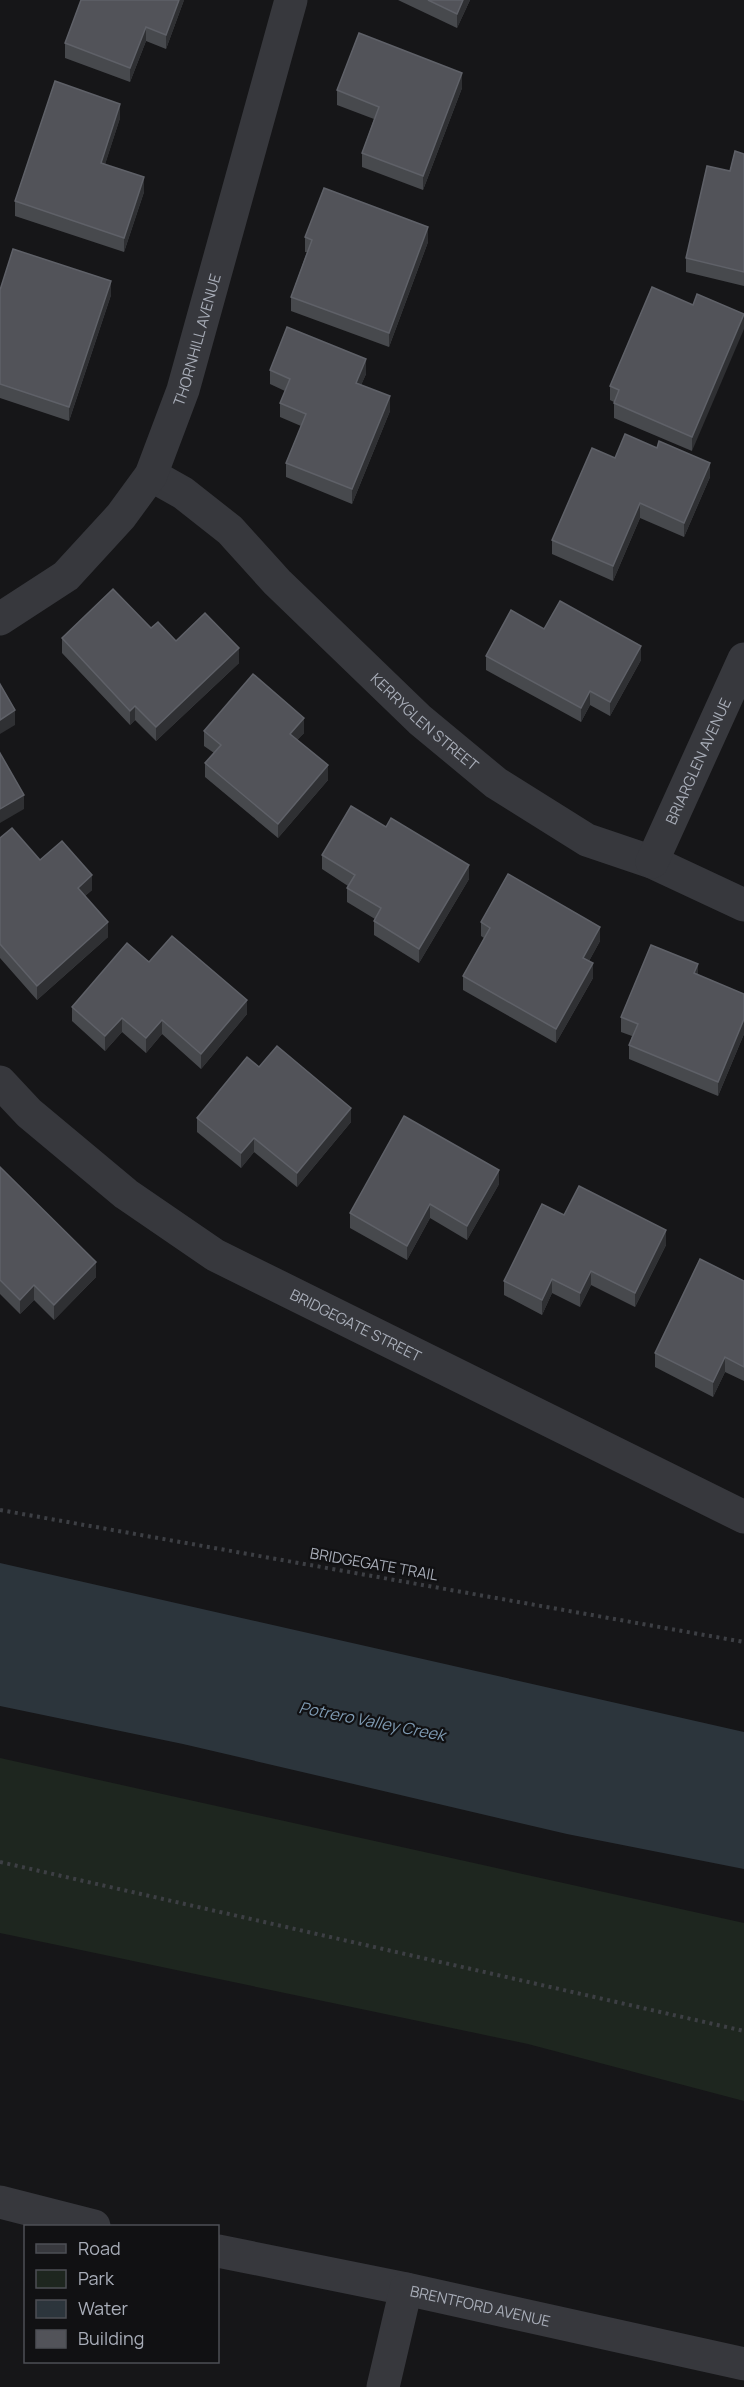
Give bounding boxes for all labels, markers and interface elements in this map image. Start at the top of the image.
street label: THORNHILL AVENUE [167,271,225,409]
street label: KERRYGLEN STREET [366,668,483,775]
street label: BRIARGLEN AVENUE [660,694,736,827]
street label: BRIDGEGATE STREET [287,1283,425,1366]
street label: BRIDGEGATE TRAIL [308,1542,440,1586]
water label: Potrero Valley Creek [297,1696,449,1746]
legend [24,2225,219,2363]
text: Road [78,2236,121,2260]
text: Park [78,2266,115,2290]
street label: BRENTFORD AVENUE [408,2280,552,2331]
text: Water [78,2296,128,2320]
text: Building [78,2326,144,2350]

